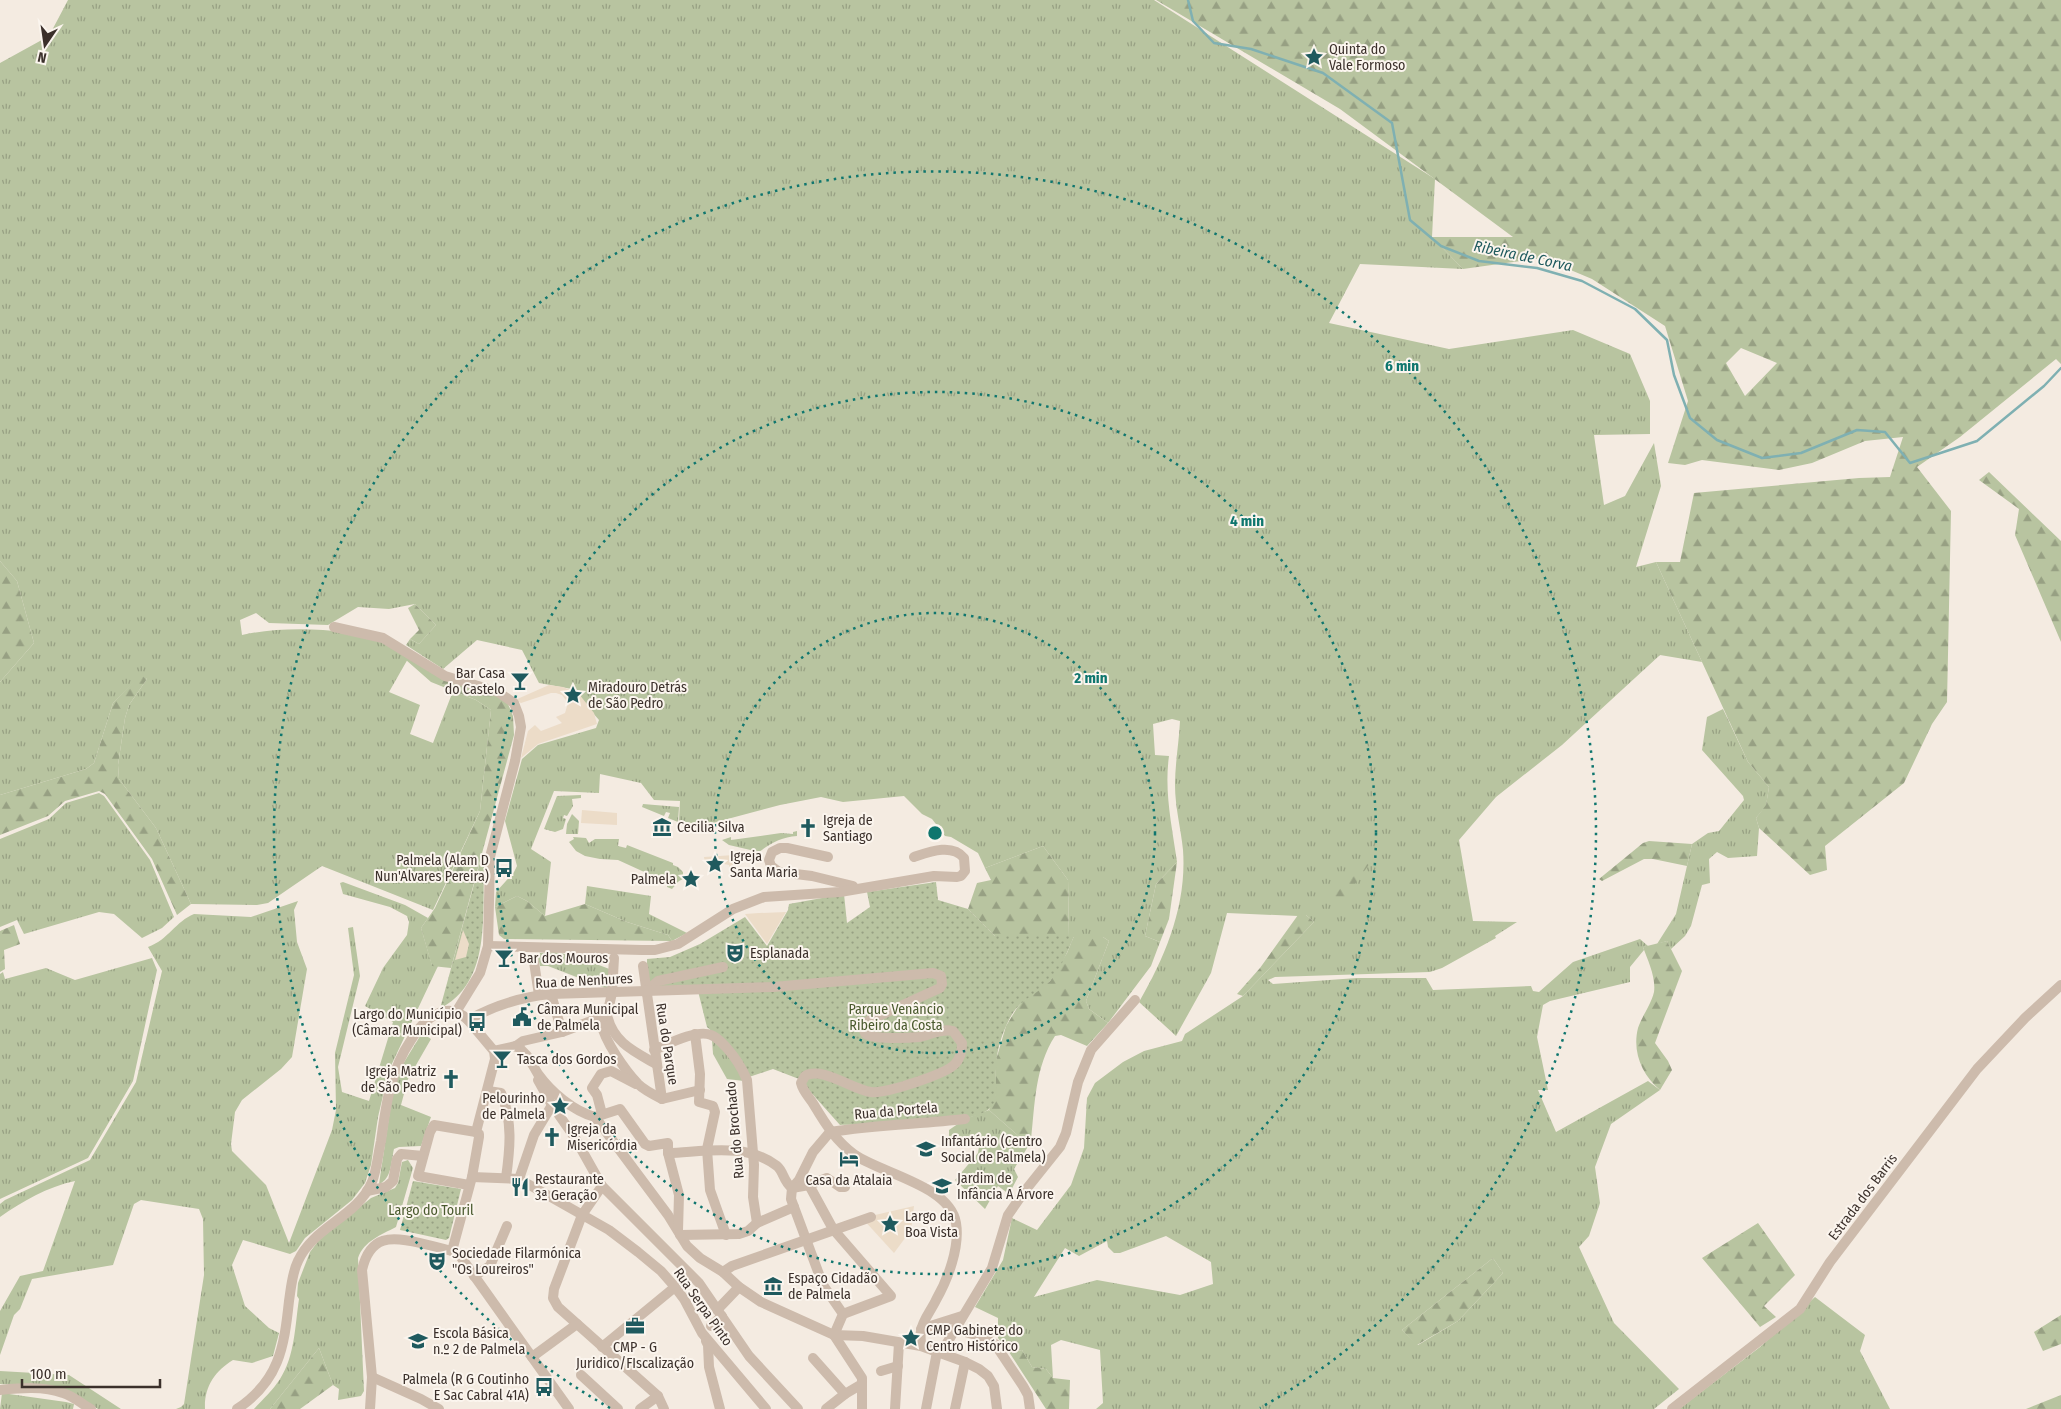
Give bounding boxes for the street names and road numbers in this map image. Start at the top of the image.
street label: Rua de Nenhures [535,970,633,992]
street label: Rua do Parque [652,1002,682,1086]
street label: Rua do Brochado [722,1081,748,1179]
street label: Rua da Portela [854,1099,939,1123]
street label: Estrada dos Barris [1825,1150,1901,1244]
street label: Rua Serpa Pinto [670,1265,736,1349]

